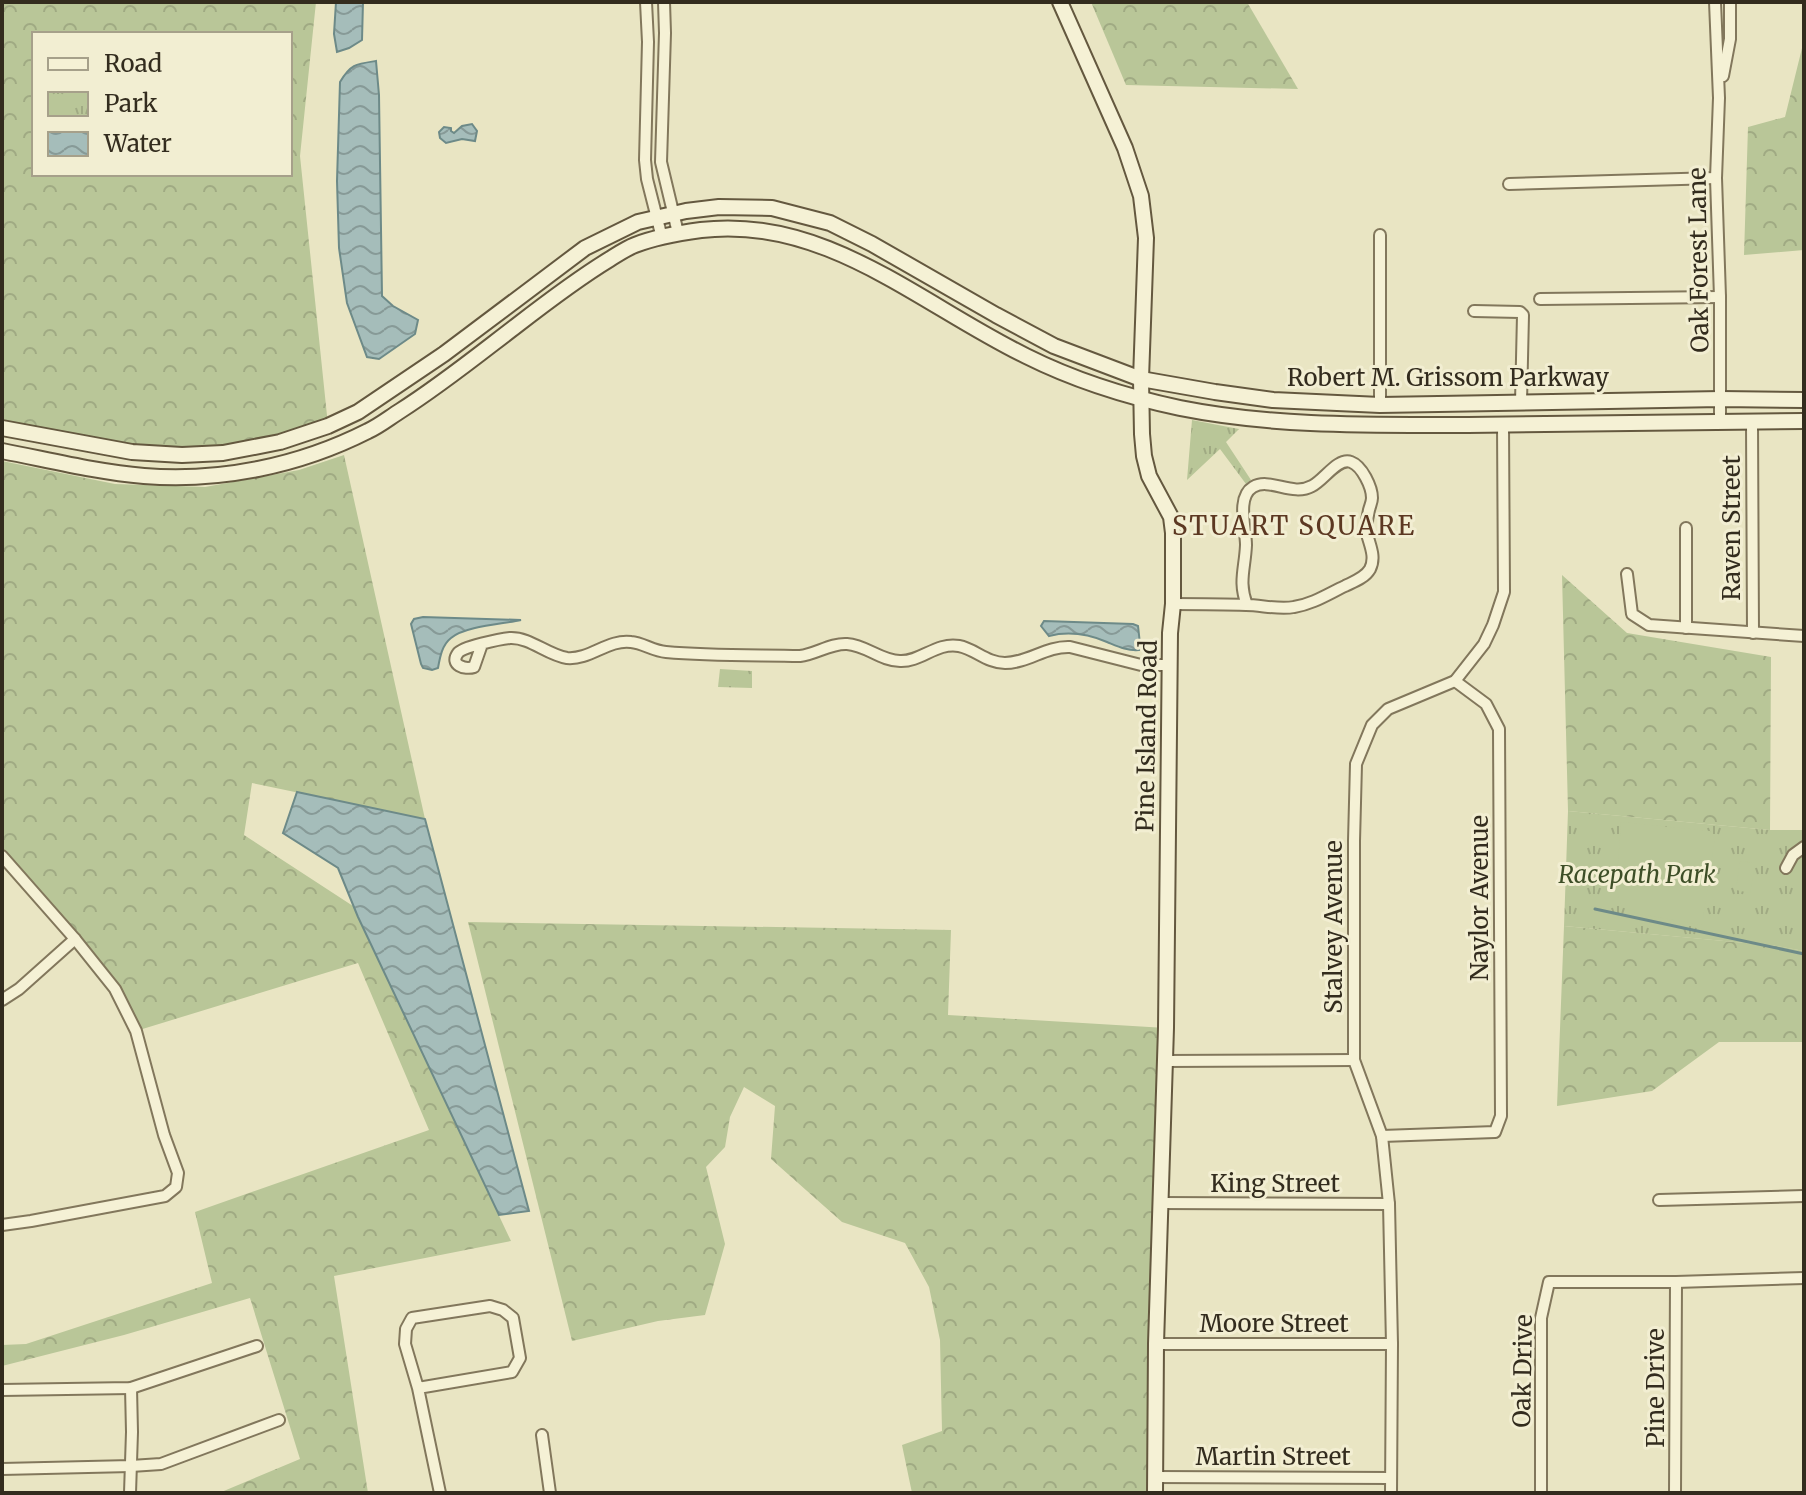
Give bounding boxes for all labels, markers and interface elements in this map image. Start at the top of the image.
legend [32,32,292,176]
text: Road [104,48,162,79]
text: Park [104,88,158,119]
text: Water [103,128,172,159]
street label: Oak Forest Lane [1681,167,1716,353]
street label: Robert M. Grissom Parkway [1287,362,1609,393]
street label: Raven Street [1716,455,1747,601]
district label: STUART SQUARE [1172,509,1416,542]
street label: Pine Island Road [1129,640,1164,832]
street label: Naylor Avenue [1464,815,1495,981]
street label: Stalvey Avenue [1318,840,1349,1014]
park label: Racepath Park [1558,859,1716,890]
street label: King Street [1210,1168,1340,1199]
street label: Moore Street [1199,1308,1349,1339]
street label: Oak Drive [1506,1314,1539,1428]
street label: Pine Drive [1640,1328,1671,1448]
street label: Martin Street [1195,1441,1351,1472]

